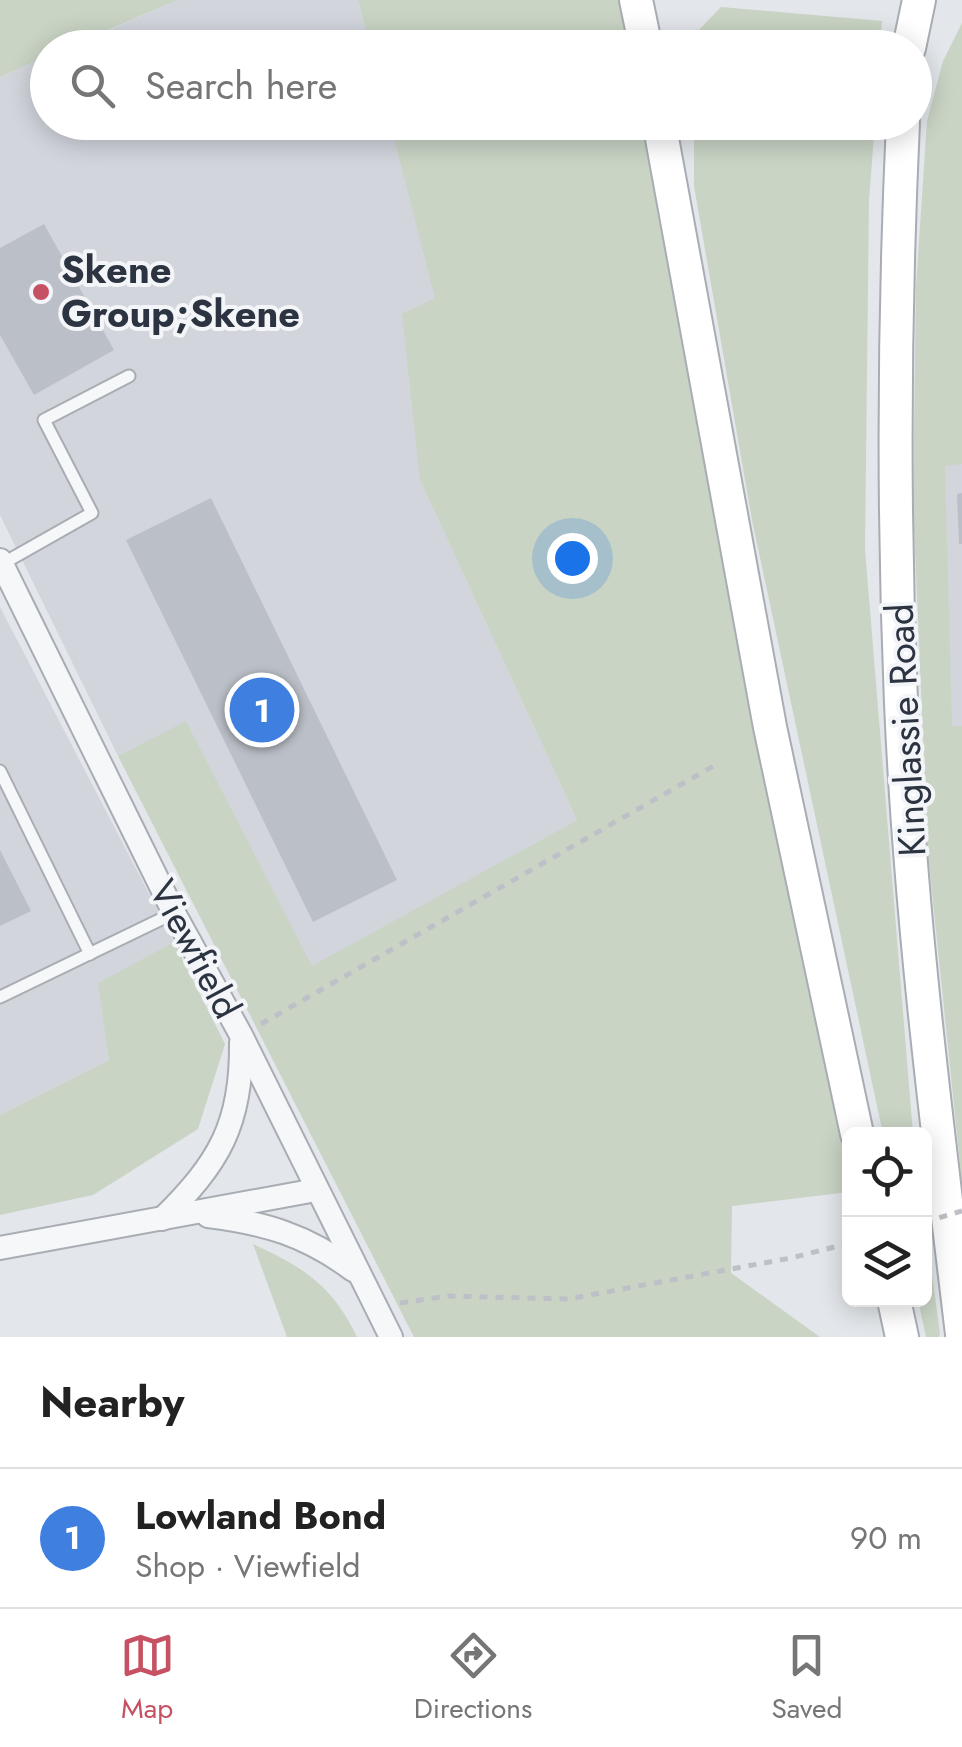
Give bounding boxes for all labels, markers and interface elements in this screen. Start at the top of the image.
search box [30,30,932,140]
icon: search [65,58,120,113]
text: Search here [145,58,337,113]
place label: Skene Group;Skene [61,242,300,341]
marker: Skene Group;Skene [30,281,52,303]
your location [547,533,598,584]
street label: Kinglassie Road [871,602,940,858]
pin: 1 [230,672,294,748]
street label: Viewfield [136,869,255,1028]
map controls [842,1127,932,1307]
button: locate [842,1127,932,1217]
button: layers [842,1217,932,1307]
text: Nearby [40,1372,184,1433]
text: Lowland Bond [135,1488,386,1543]
text: 1 [64,1515,81,1561]
text: 90 m [850,1515,922,1561]
text: Shop · Viewfield [135,1543,361,1589]
tab: Map [120,1628,175,1729]
tab: Directions [414,1628,532,1729]
tab: Saved [771,1628,842,1729]

